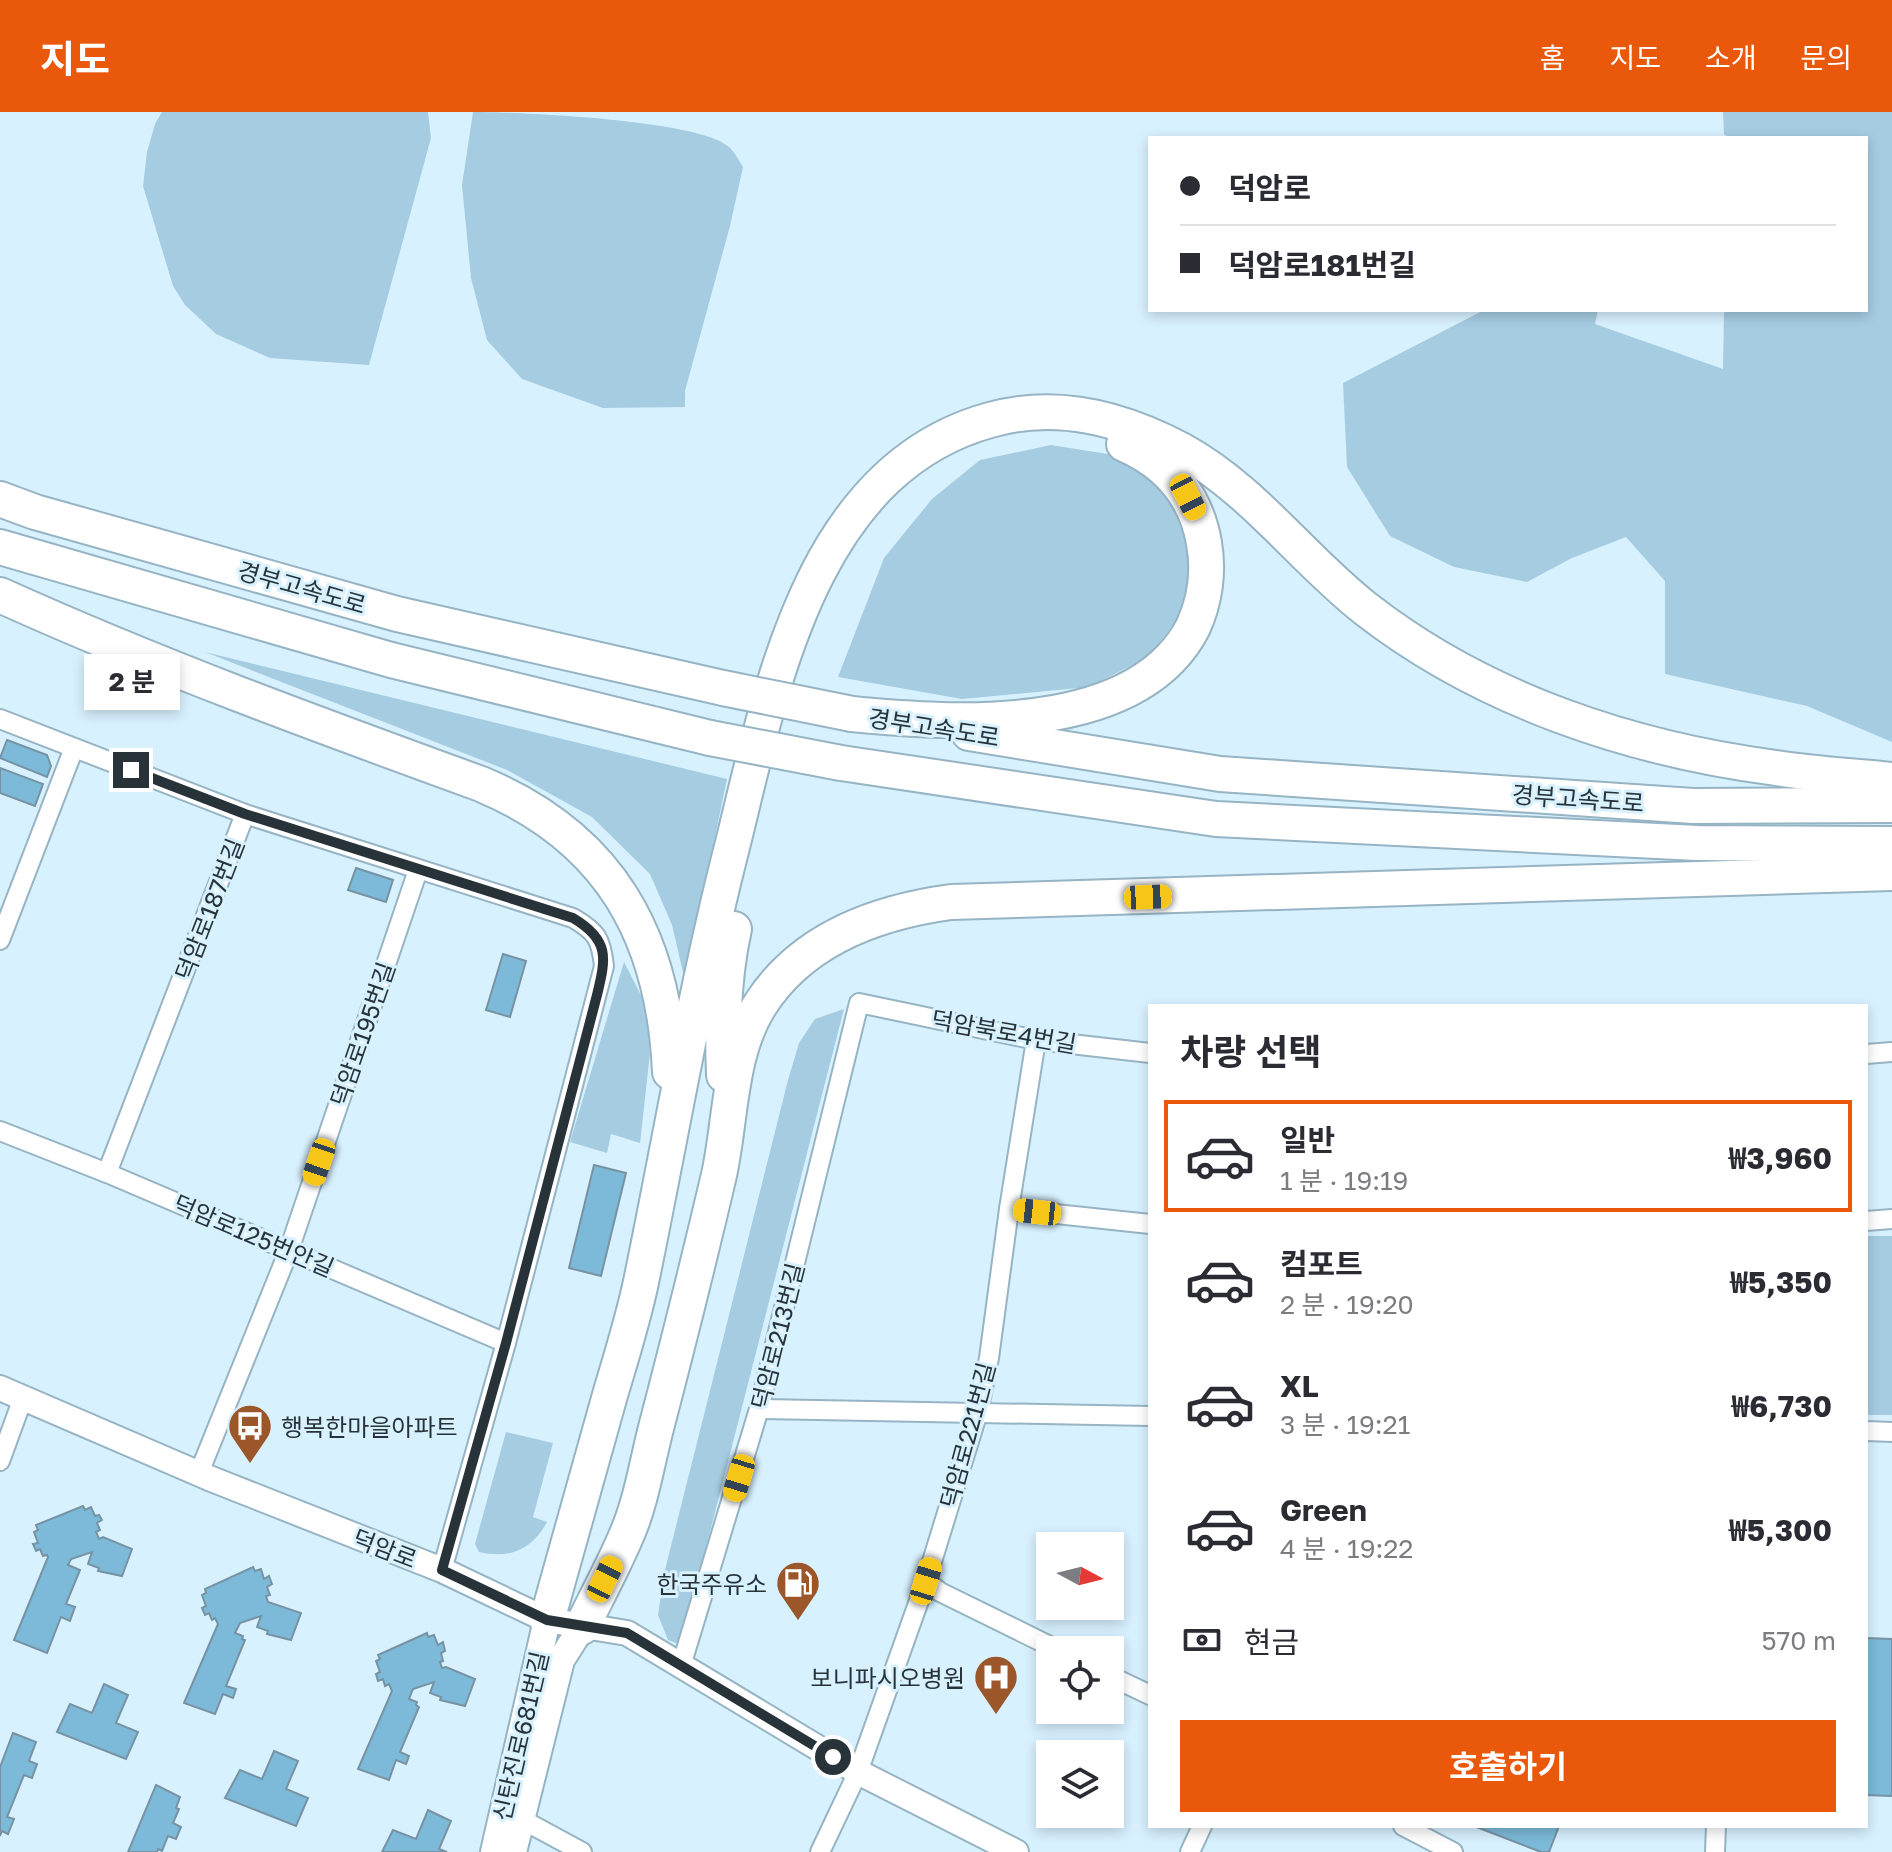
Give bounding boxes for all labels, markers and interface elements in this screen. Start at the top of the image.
text: 지도 [40,36,110,81]
text: 홈 [1540,41,1565,74]
text: 지도 [1609,41,1661,74]
text: 소개 [1705,41,1756,74]
text: 문의 [1800,41,1852,74]
text: 덕암로 [1228,170,1311,206]
text: 덕암로181번길 [1228,247,1416,283]
car [1166,470,1210,524]
street label: 경부고속도로 [234,555,370,619]
callout: 2 분 [83,654,179,710]
text: 2 분 [109,666,155,697]
street label: 경부고속도로 [866,702,1002,752]
route end [113,752,149,788]
street label: 경부고속도로 [1511,779,1645,817]
street label: 덕암로187번길 [169,834,249,984]
car [1124,884,1172,910]
street label: 덕암로195번길 [324,958,400,1110]
street label: 덕암북로4번길 [929,1004,1079,1058]
text: 차량 선택 [1180,1030,1321,1073]
icon: car [1184,1120,1256,1192]
text: 일반 [1280,1122,1335,1158]
car [300,1135,338,1189]
text: ₩3,960 [1729,1140,1832,1176]
text: 1 분 · 19:19 [1280,1165,1408,1196]
street label: 덕암로125번안길 [169,1188,339,1282]
car [1012,1198,1062,1226]
icon: car [1184,1244,1256,1316]
text: 컴포트 [1280,1246,1363,1282]
street label: 덕암로213번길 [745,1260,809,1412]
text: ₩5,350 [1730,1264,1832,1300]
text: 2 분 · 19:20 [1280,1289,1414,1320]
street label: 덕암로221번길 [934,1359,1000,1511]
icon: car [1184,1368,1256,1440]
text: XL [1280,1368,1319,1404]
text: ₩6,730 [1732,1388,1832,1424]
bus stop icon: 행복한마을아파트 [226,1402,274,1465]
text: 3 분 · 19:21 [1280,1409,1410,1440]
place label: 행복한마을아파트 [281,1412,458,1441]
car [721,1452,757,1504]
icon: car [1184,1492,1256,1564]
text: Green [1280,1492,1367,1528]
text: ₩5,300 [1729,1512,1832,1548]
street label: 덕암로 [349,1523,421,1573]
north arrow [1036,1532,1124,1620]
map controls [1036,1532,1124,1828]
text: 4 분 · 19:22 [1280,1533,1413,1564]
car [584,1552,626,1606]
car [908,1555,944,1607]
fuel station icon: 한국주유소 [774,1559,822,1622]
place label: 한국주유소 [657,1569,767,1598]
icon: cash [1180,1618,1224,1662]
text: 현금 [1244,1624,1299,1660]
text: 570 m [1762,1625,1836,1656]
button: locate [1036,1636,1124,1724]
street label: 신탄진로681번길 [486,1648,554,1824]
hospital icon: 보니파시오병원 [972,1653,1020,1716]
place label: 보니파시오병원 [810,1663,965,1692]
button: 호출하기 [1180,1720,1836,1812]
route start [815,1739,851,1775]
button: layers [1036,1740,1124,1828]

